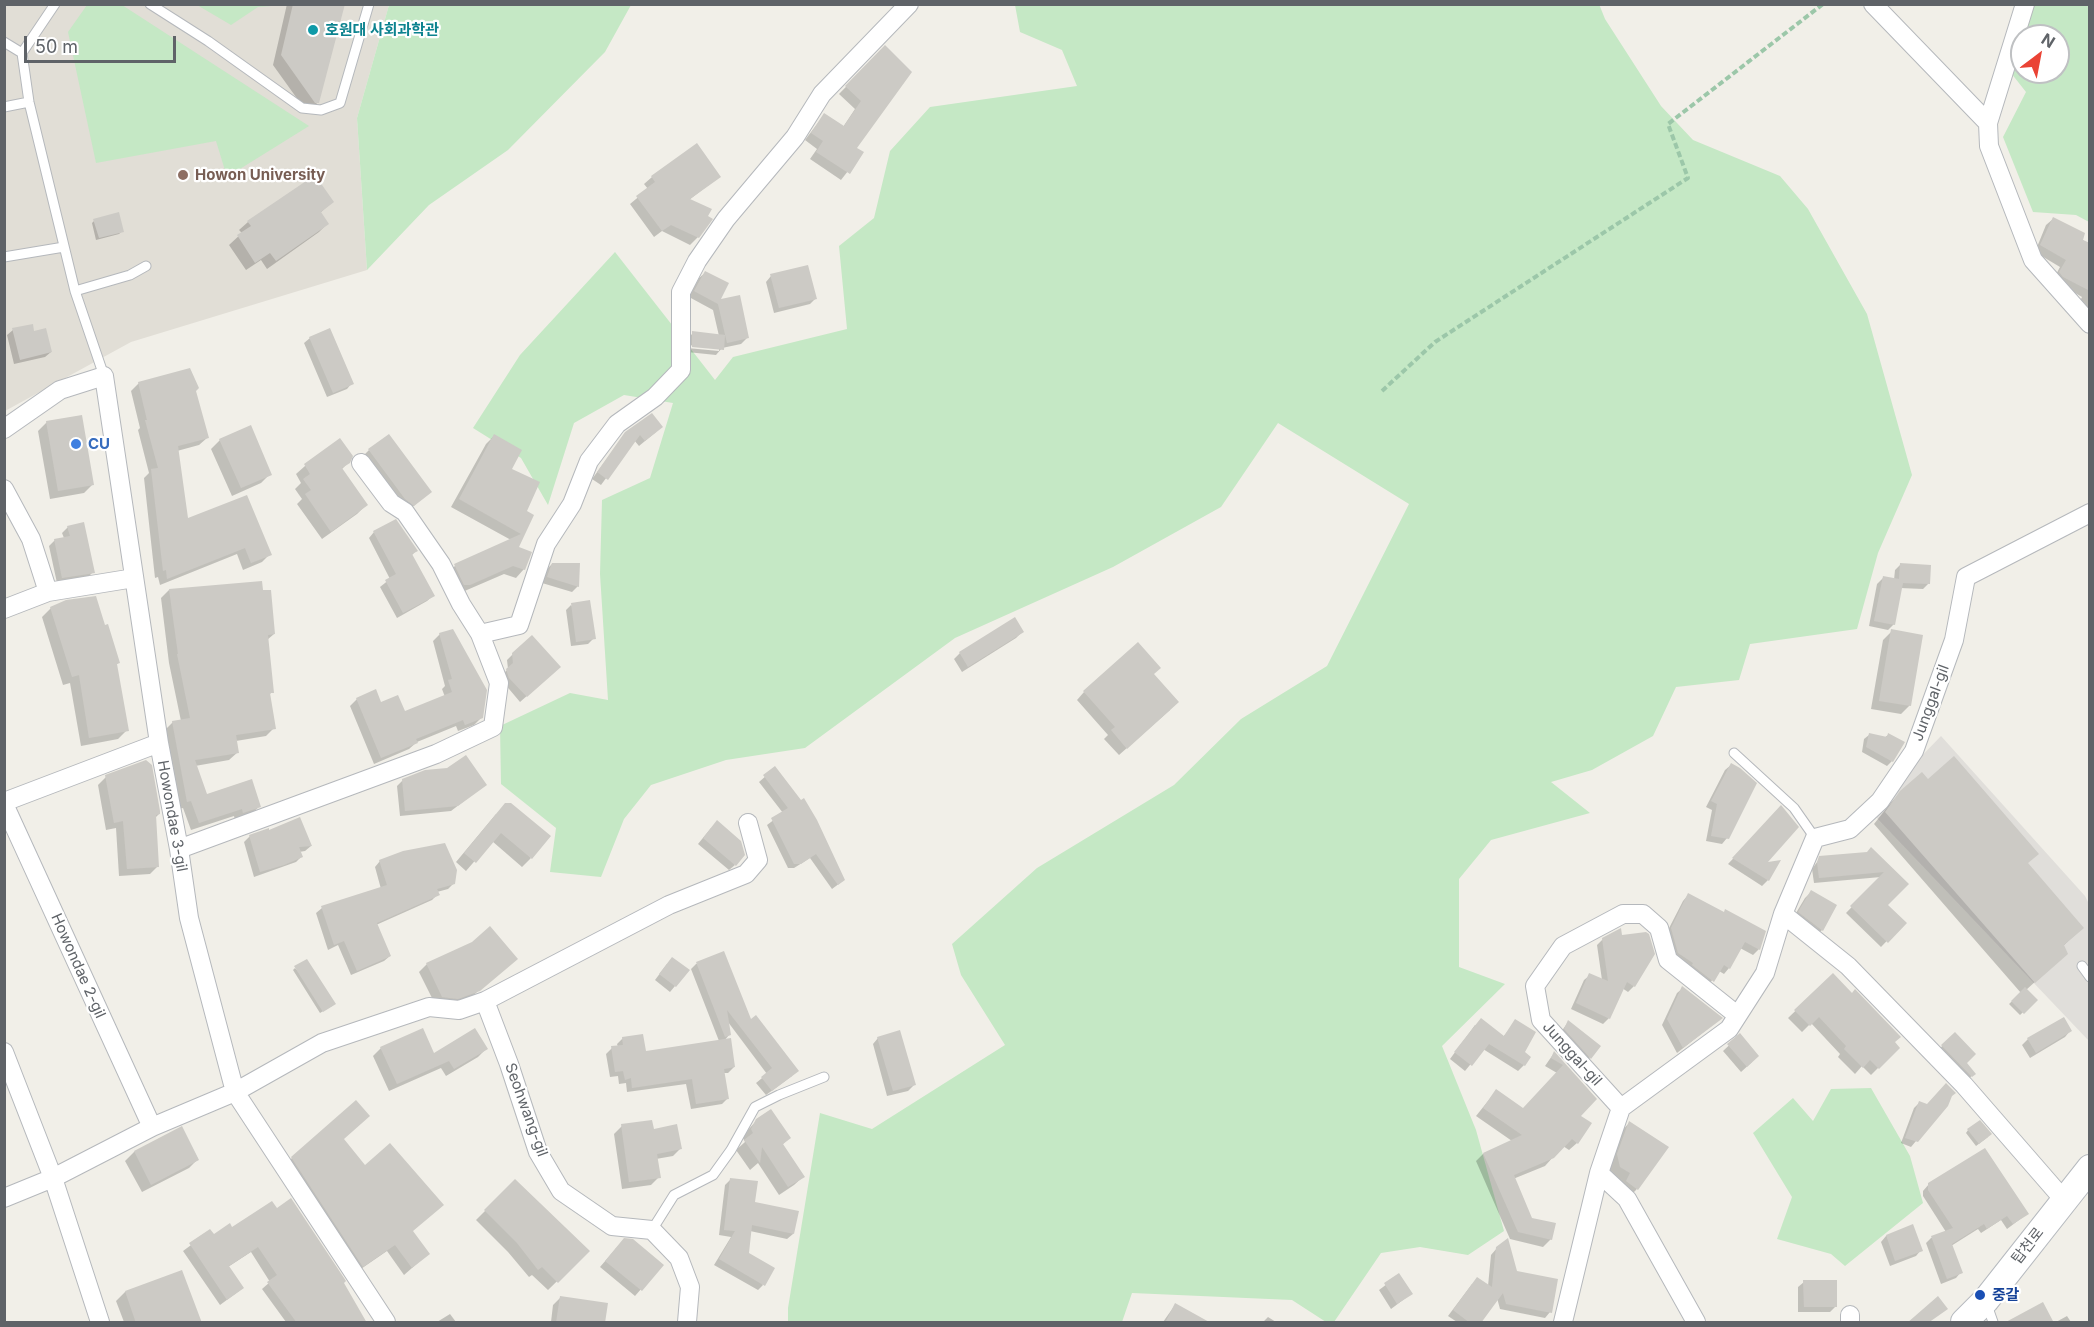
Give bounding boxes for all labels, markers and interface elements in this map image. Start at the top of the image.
place label: 호원대 사회과학관 [325,21,439,39]
marker: 호원대 사회과학관 [306,23,320,37]
scale bar [27,24,178,62]
north arrow [2010,24,2070,84]
text: N [2038,29,2059,52]
text: 50 m [35,36,78,57]
place label: Howon University [195,166,325,184]
marker: Howon University [176,168,190,182]
place label: CU [88,435,110,453]
marker: CU [69,437,83,451]
street label: Junggal-gil [1909,662,1953,744]
street label: Howondae 3-gil [153,759,191,873]
street label: Howondae 2-gil [47,911,109,1021]
street label: Junggal-gil [1539,1018,1605,1090]
street label: Seohwang-gil [501,1061,551,1159]
street label: 탑천로 [2008,1224,2048,1268]
place label: 중갈 [1992,1286,2020,1304]
marker: 중갈 [1973,1288,1987,1302]

